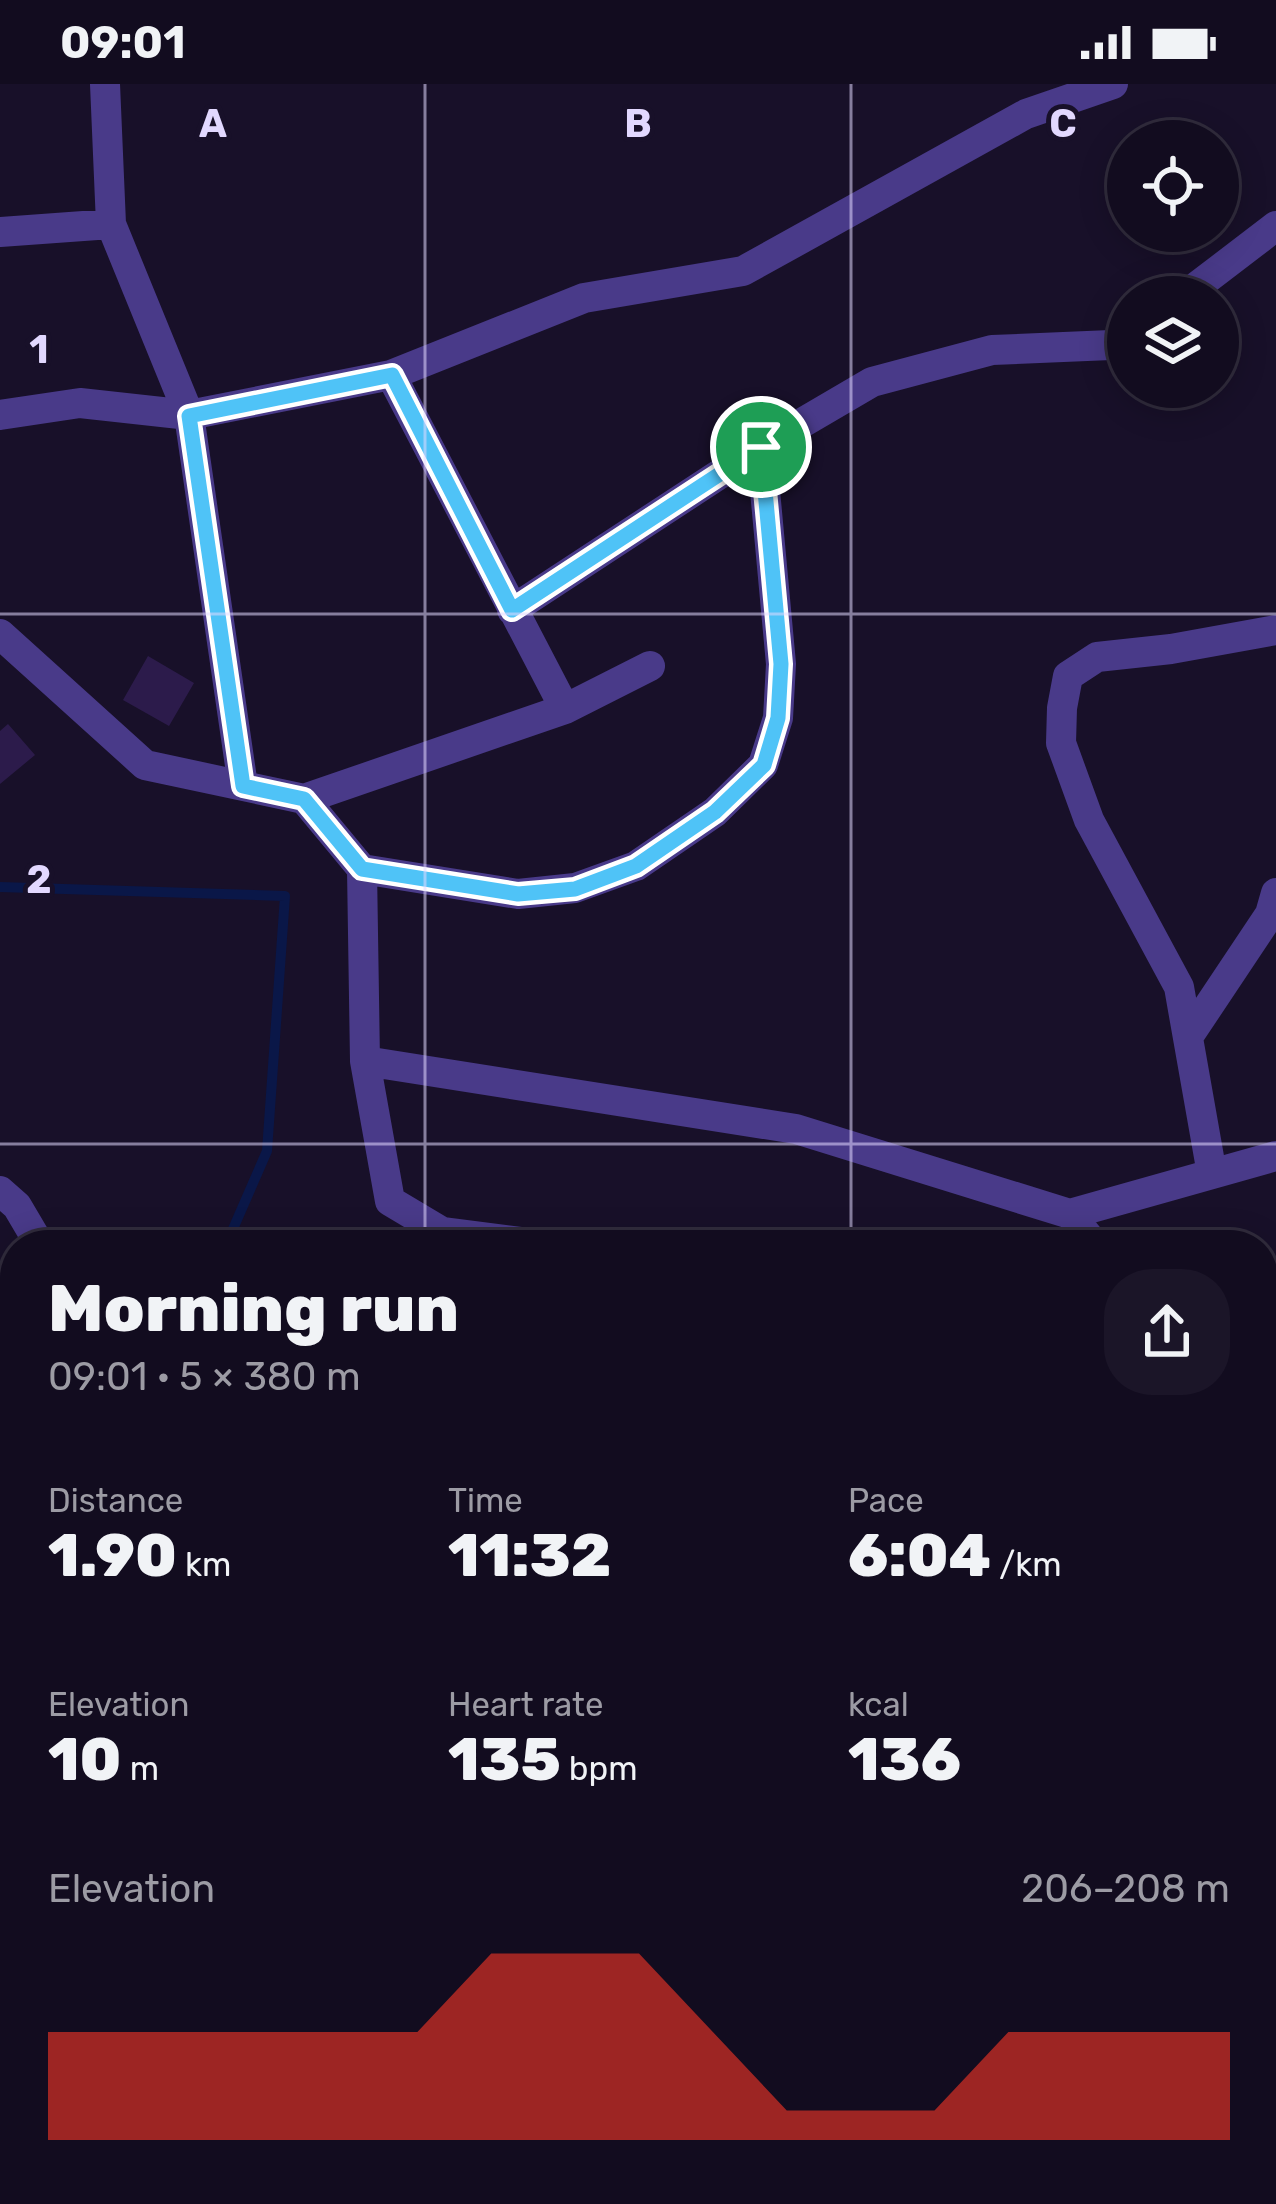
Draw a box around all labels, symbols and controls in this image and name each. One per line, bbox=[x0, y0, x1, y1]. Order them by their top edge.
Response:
text: 09:01 bbox=[60, 16, 186, 69]
text: A bbox=[199, 101, 227, 147]
text: B bbox=[624, 101, 652, 147]
text: C bbox=[1049, 101, 1077, 147]
map controls bbox=[1107, 120, 1239, 408]
button: locate bbox=[1107, 120, 1239, 252]
button: layers bbox=[1107, 276, 1239, 408]
text: 1 bbox=[29, 327, 49, 373]
pin bbox=[710, 396, 812, 498]
icon: arrive bbox=[728, 414, 794, 480]
text: 2 bbox=[26, 857, 52, 903]
text: Morning run bbox=[48, 1269, 459, 1348]
button: share bbox=[1104, 1269, 1230, 1395]
text: 09:01 · 5 × 380 m bbox=[48, 1354, 361, 1400]
text: Distance bbox=[48, 1481, 183, 1520]
text: Time bbox=[448, 1481, 523, 1520]
text: Pace bbox=[848, 1481, 924, 1520]
text: 1.90 bbox=[48, 1520, 177, 1591]
text: 11:32 bbox=[448, 1520, 611, 1591]
text: 6:04 bbox=[848, 1520, 991, 1591]
text: km bbox=[177, 1545, 231, 1584]
text: /km bbox=[991, 1545, 1062, 1584]
text: Elevation bbox=[48, 1685, 189, 1724]
text: Heart rate bbox=[448, 1685, 604, 1724]
text: kcal bbox=[848, 1685, 909, 1724]
text: 10 bbox=[48, 1724, 122, 1795]
text: 135 bbox=[448, 1724, 561, 1795]
text: 136 bbox=[848, 1724, 961, 1795]
text: m bbox=[122, 1749, 159, 1788]
text: bpm bbox=[561, 1749, 637, 1788]
text: Elevation bbox=[48, 1866, 215, 1912]
text: 206–208 m bbox=[1021, 1866, 1230, 1912]

